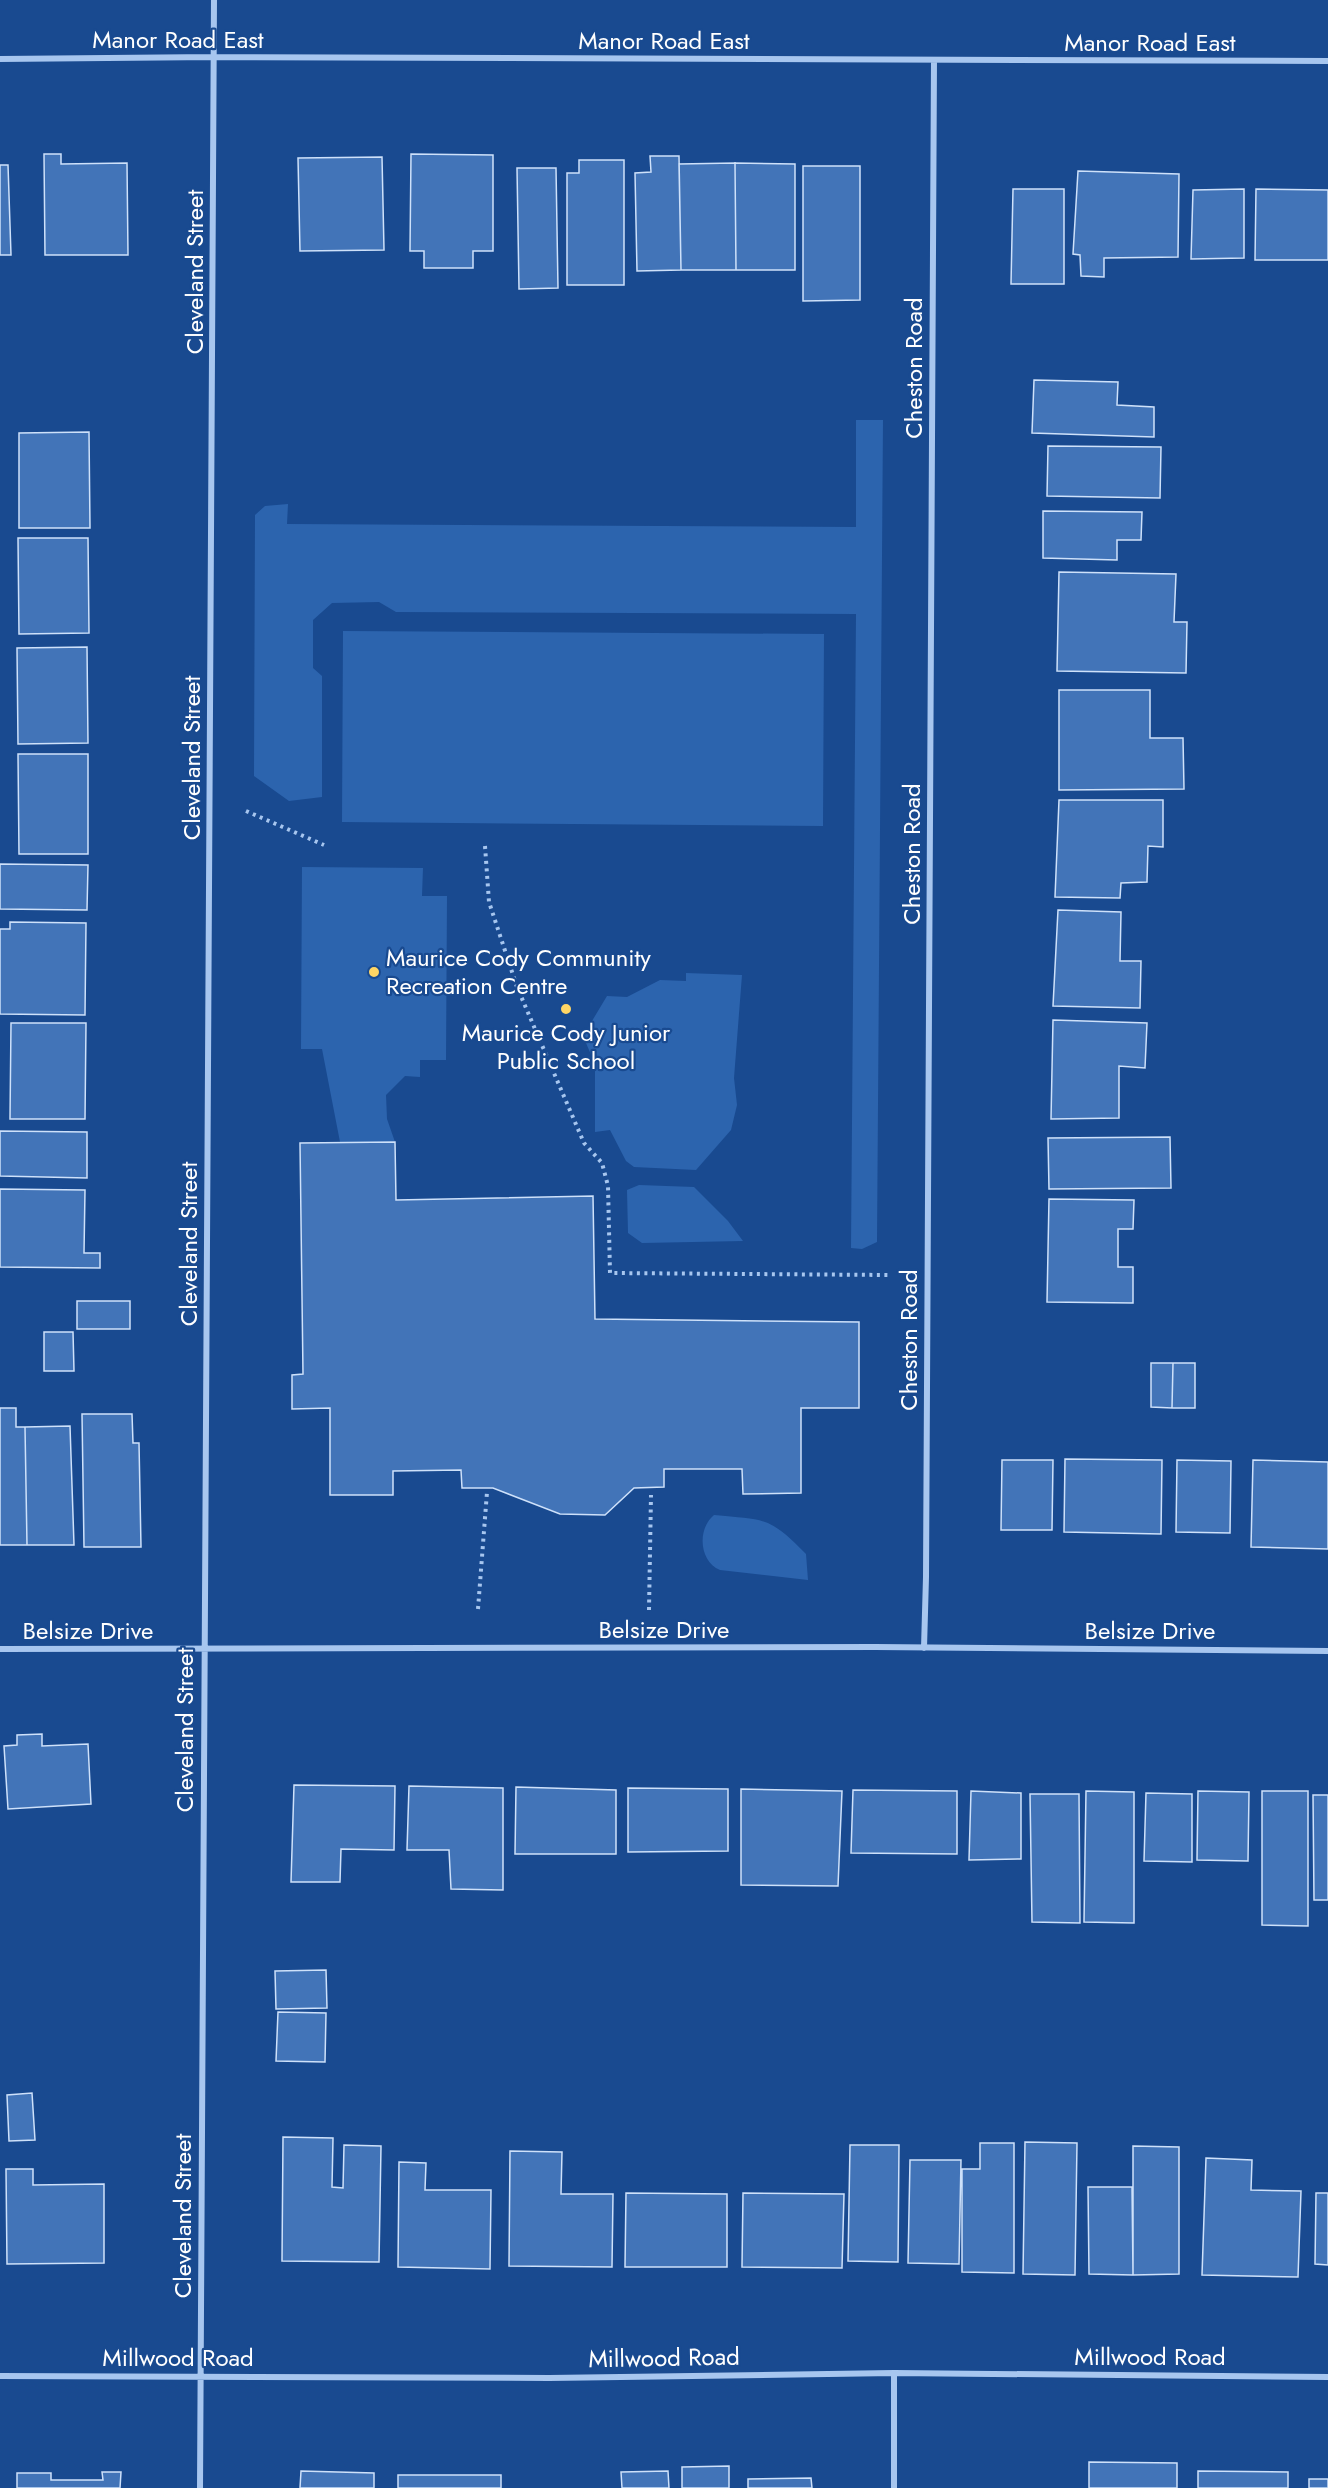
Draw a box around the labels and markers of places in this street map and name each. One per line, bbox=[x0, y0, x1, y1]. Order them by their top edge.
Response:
place label: Maurice Cody Community Recreation Centre bbox=[386, 940, 651, 1003]
marker: Maurice Cody Community Recreation Centre bbox=[367, 965, 381, 979]
marker: Maurice Cody Junior Public School bbox=[559, 1002, 573, 1016]
place label: Maurice Cody Junior Public School bbox=[462, 1015, 671, 1078]

